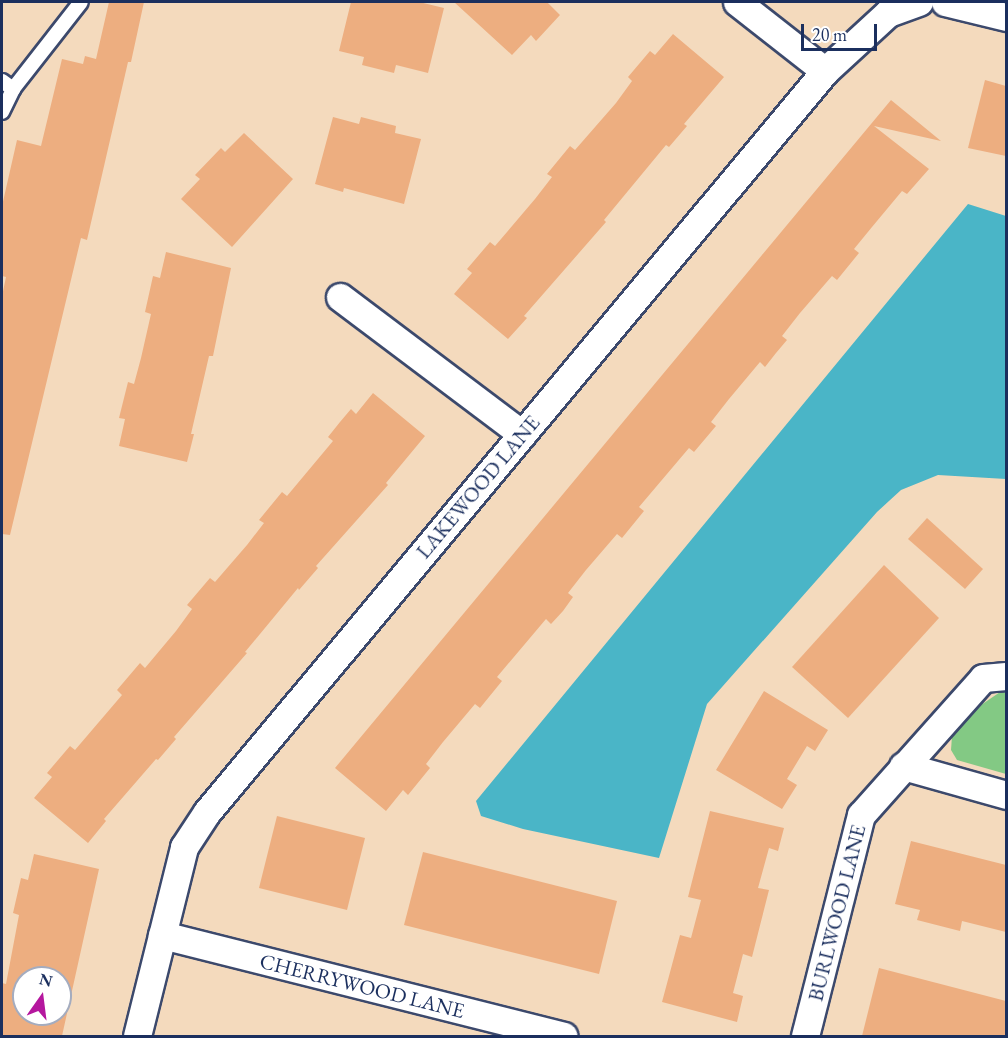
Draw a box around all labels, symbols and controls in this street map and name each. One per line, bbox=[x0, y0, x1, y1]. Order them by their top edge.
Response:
scale bar bbox=[804, 12, 880, 50]
text: 20 m bbox=[812, 23, 847, 46]
street label: LAKEWOOD LANE bbox=[411, 410, 545, 564]
street label: BURLWOOD LANE bbox=[803, 822, 871, 1004]
street label: CHERRYWOOD LANE bbox=[257, 948, 467, 1024]
north arrow bbox=[12, 966, 72, 1026]
text: N bbox=[37, 968, 55, 992]

